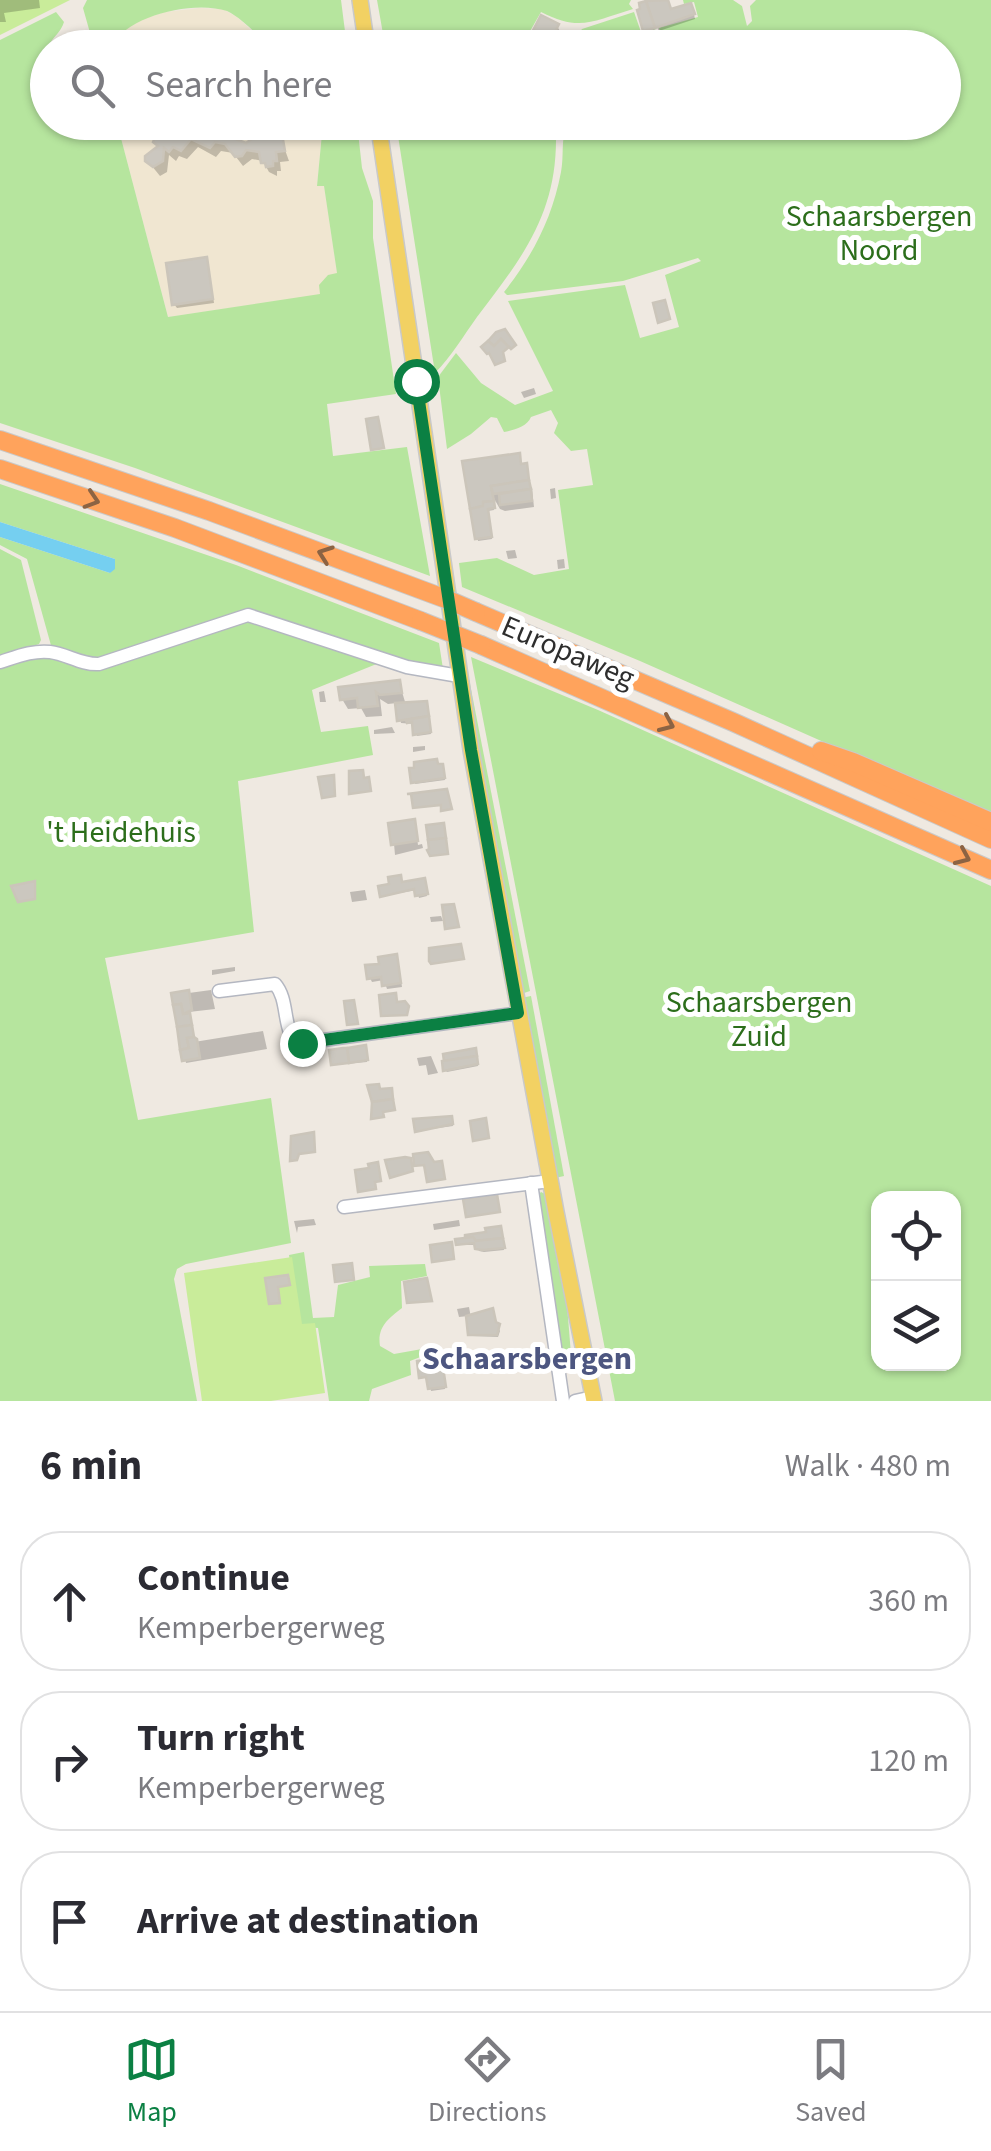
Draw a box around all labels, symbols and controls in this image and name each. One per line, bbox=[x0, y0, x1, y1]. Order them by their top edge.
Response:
search box bbox=[30, 30, 961, 140]
icon: search bbox=[65, 58, 120, 113]
text: Search here bbox=[145, 58, 332, 112]
park label: Schaarsbergen Noord bbox=[786, 195, 972, 272]
route start bbox=[394, 359, 440, 405]
one-way arrow bbox=[83, 489, 100, 509]
one-way arrow bbox=[318, 545, 335, 566]
street label: Europaweg bbox=[495, 605, 641, 699]
one-way arrow bbox=[657, 712, 675, 732]
park label: 't Heidehuis bbox=[46, 811, 196, 854]
one-way arrow bbox=[953, 845, 971, 865]
park label: Schaarsbergen Zuid bbox=[666, 981, 852, 1058]
route end bbox=[280, 1021, 326, 1067]
map controls bbox=[871, 1191, 961, 1371]
button: locate bbox=[871, 1191, 961, 1281]
button: layers bbox=[871, 1281, 961, 1371]
district label: Schaarsbergen bbox=[422, 1336, 632, 1382]
text: 6 min bbox=[40, 1436, 142, 1496]
text: Walk · 480 m bbox=[785, 1443, 951, 1489]
text: Continue bbox=[137, 1551, 290, 1605]
icon: ahead bbox=[42, 1574, 97, 1629]
text: 360 m bbox=[868, 1578, 949, 1624]
text: Kemperbergerweg bbox=[137, 1605, 385, 1651]
text: Turn right bbox=[137, 1711, 305, 1765]
icon: right bbox=[42, 1734, 97, 1789]
text: 120 m bbox=[868, 1738, 949, 1784]
text: Kemperbergerweg bbox=[137, 1765, 385, 1811]
icon: arrive bbox=[42, 1894, 97, 1949]
text: Arrive at destination bbox=[137, 1894, 479, 1948]
tab: Map bbox=[124, 2032, 179, 2132]
tab: Directions bbox=[428, 2032, 547, 2132]
tab: Saved bbox=[795, 2032, 867, 2132]

